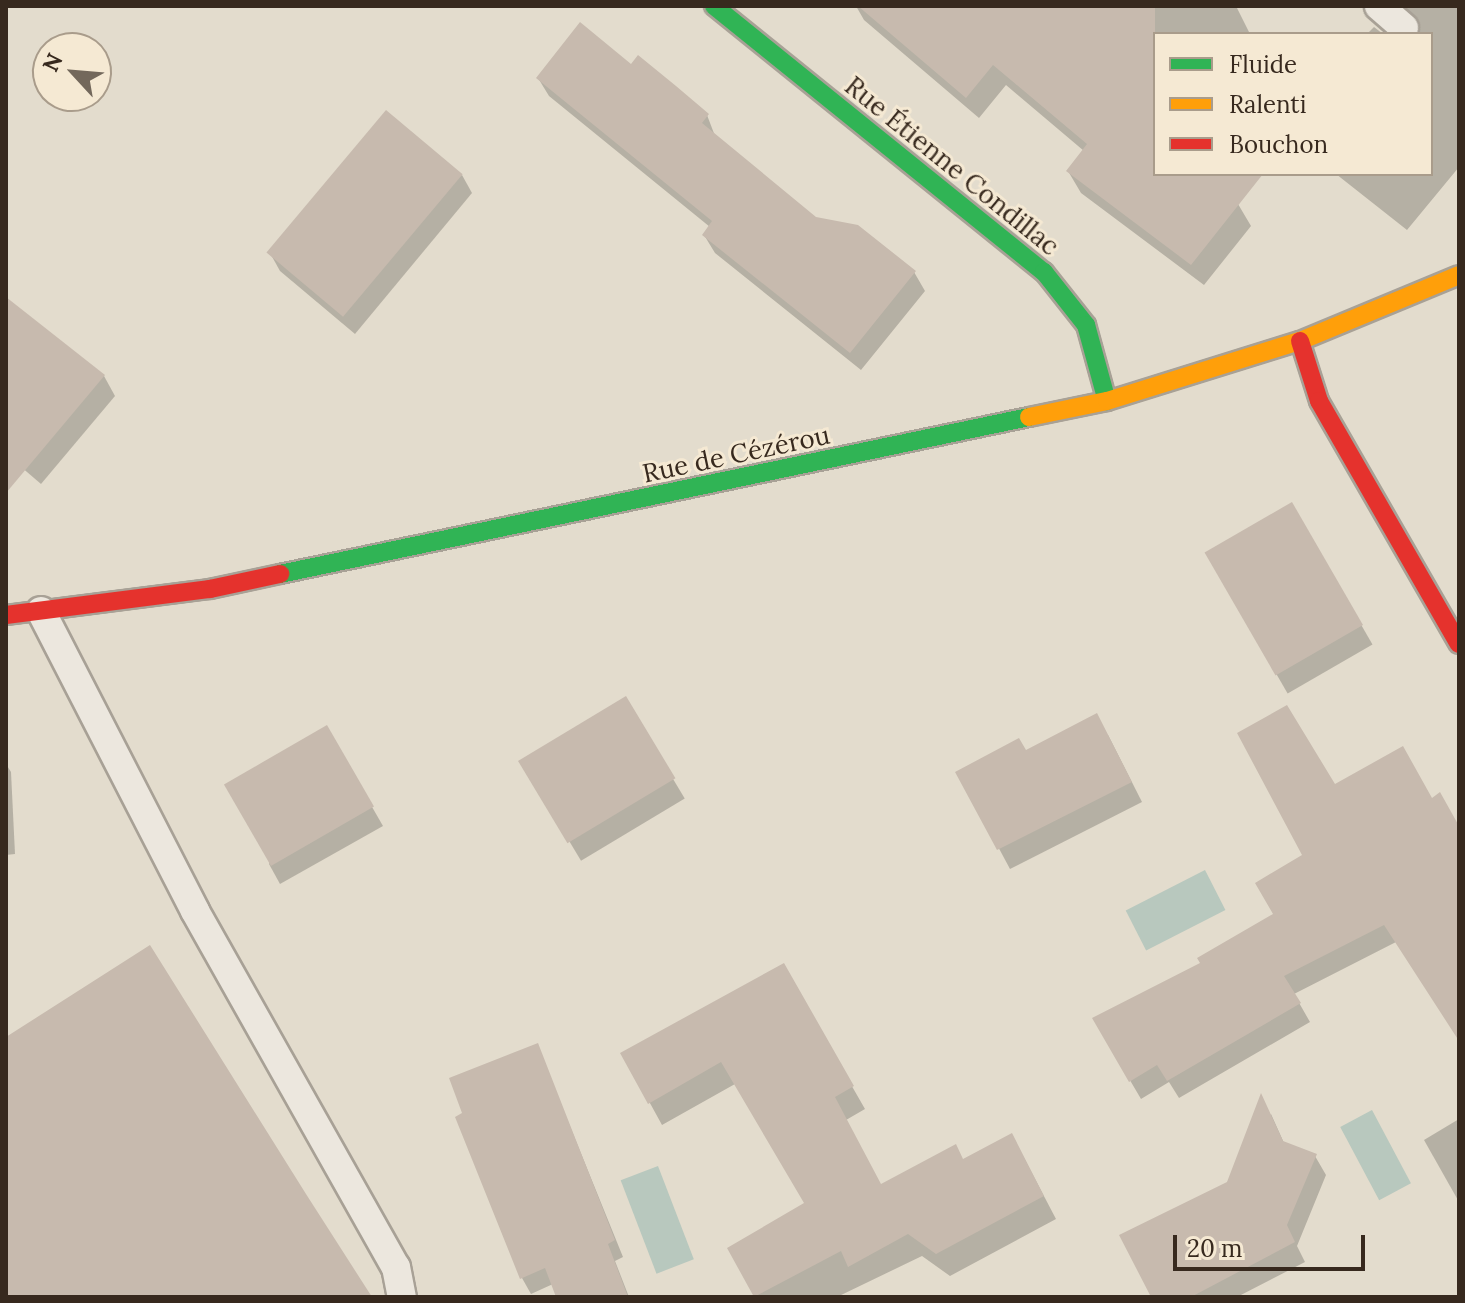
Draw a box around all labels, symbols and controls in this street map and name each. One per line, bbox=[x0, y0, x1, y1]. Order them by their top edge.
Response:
north arrow bbox=[32, 32, 112, 112]
legend bbox=[1153, 32, 1433, 176]
text: N bbox=[36, 49, 69, 76]
text: Fluide bbox=[1229, 49, 1297, 80]
street label: Rue Étienne Condillac bbox=[839, 70, 1065, 262]
text: Ralenti bbox=[1229, 89, 1306, 120]
text: Bouchon bbox=[1229, 129, 1328, 160]
street label: Rue de Cézérou bbox=[640, 419, 832, 489]
scale bar bbox=[1177, 1219, 1369, 1269]
text: 20 m bbox=[1187, 1233, 1243, 1264]

